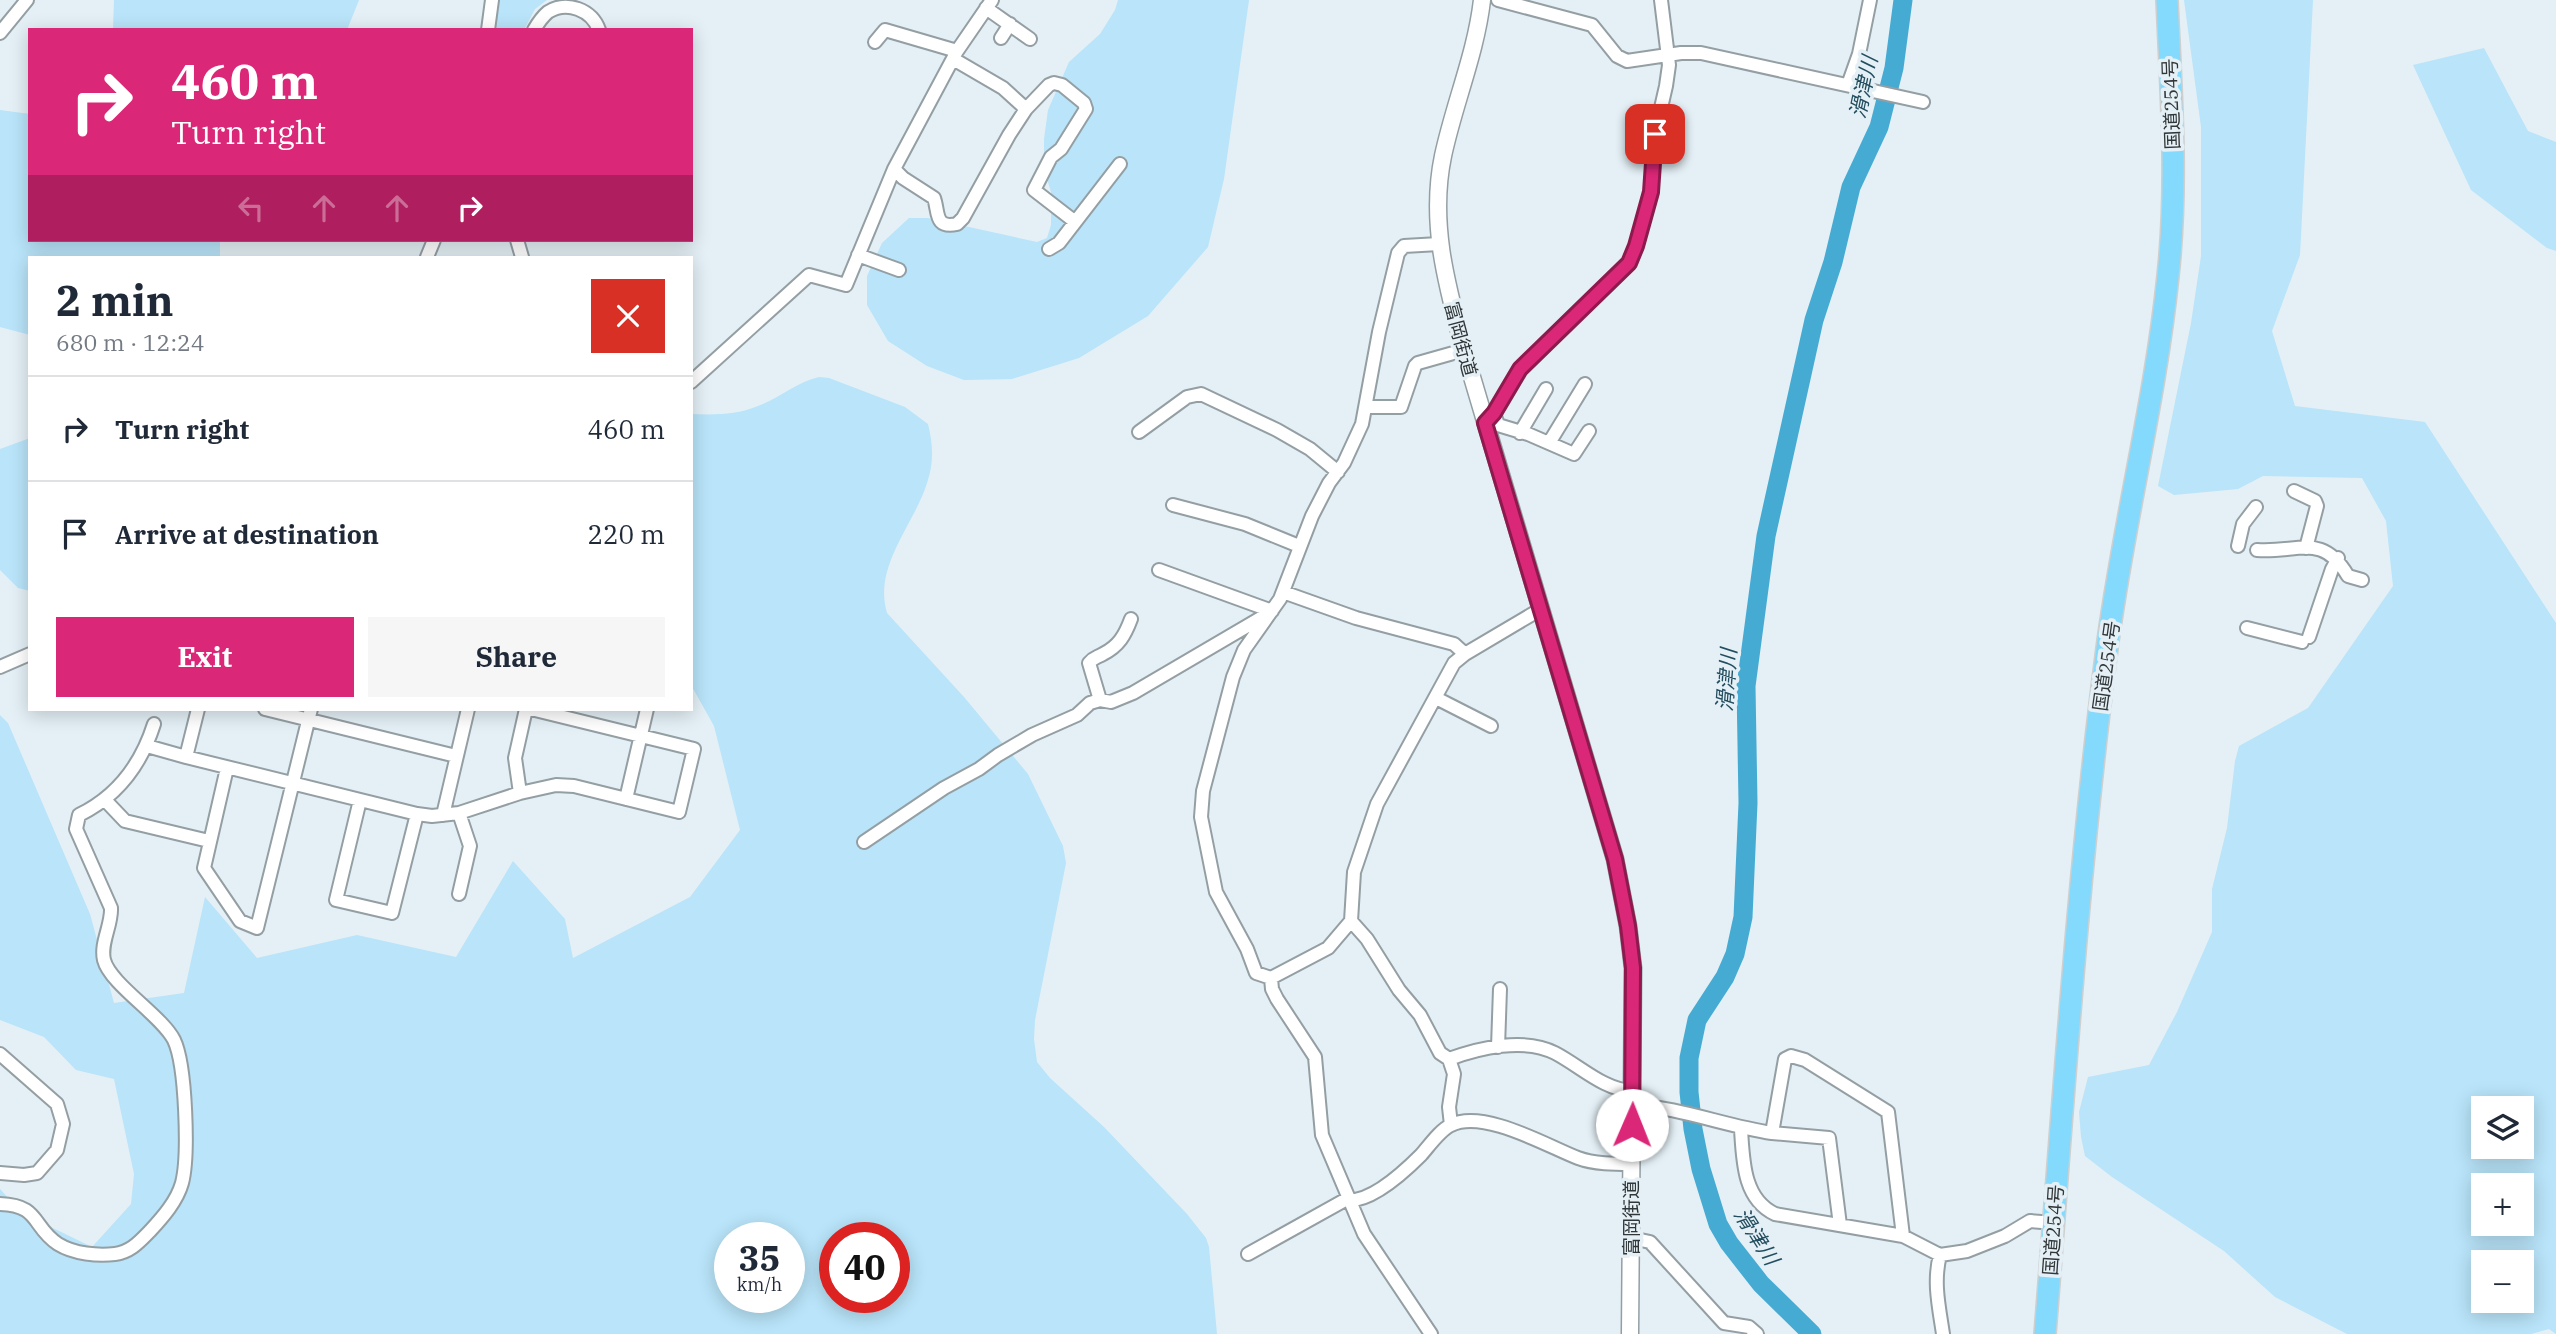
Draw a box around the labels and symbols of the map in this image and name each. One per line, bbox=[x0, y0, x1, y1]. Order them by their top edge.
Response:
water label: 滑津川 bbox=[1843, 51, 1884, 121]
street label: 国道254号 bbox=[2157, 58, 2185, 150]
pin bbox=[1625, 104, 1685, 164]
street label: 富岡街道 bbox=[1440, 299, 1482, 379]
street label: 国道254号 bbox=[2088, 619, 2124, 713]
water label: 滑津川 bbox=[1710, 646, 1742, 712]
position arrow bbox=[1595, 1088, 1669, 1162]
street label: 富岡街道 bbox=[1619, 1180, 1643, 1256]
street label: 国道254号 bbox=[2038, 1184, 2068, 1276]
water label: 滑津川 bbox=[1728, 1202, 1787, 1272]
speed limit sign: 40 bbox=[819, 1222, 910, 1313]

